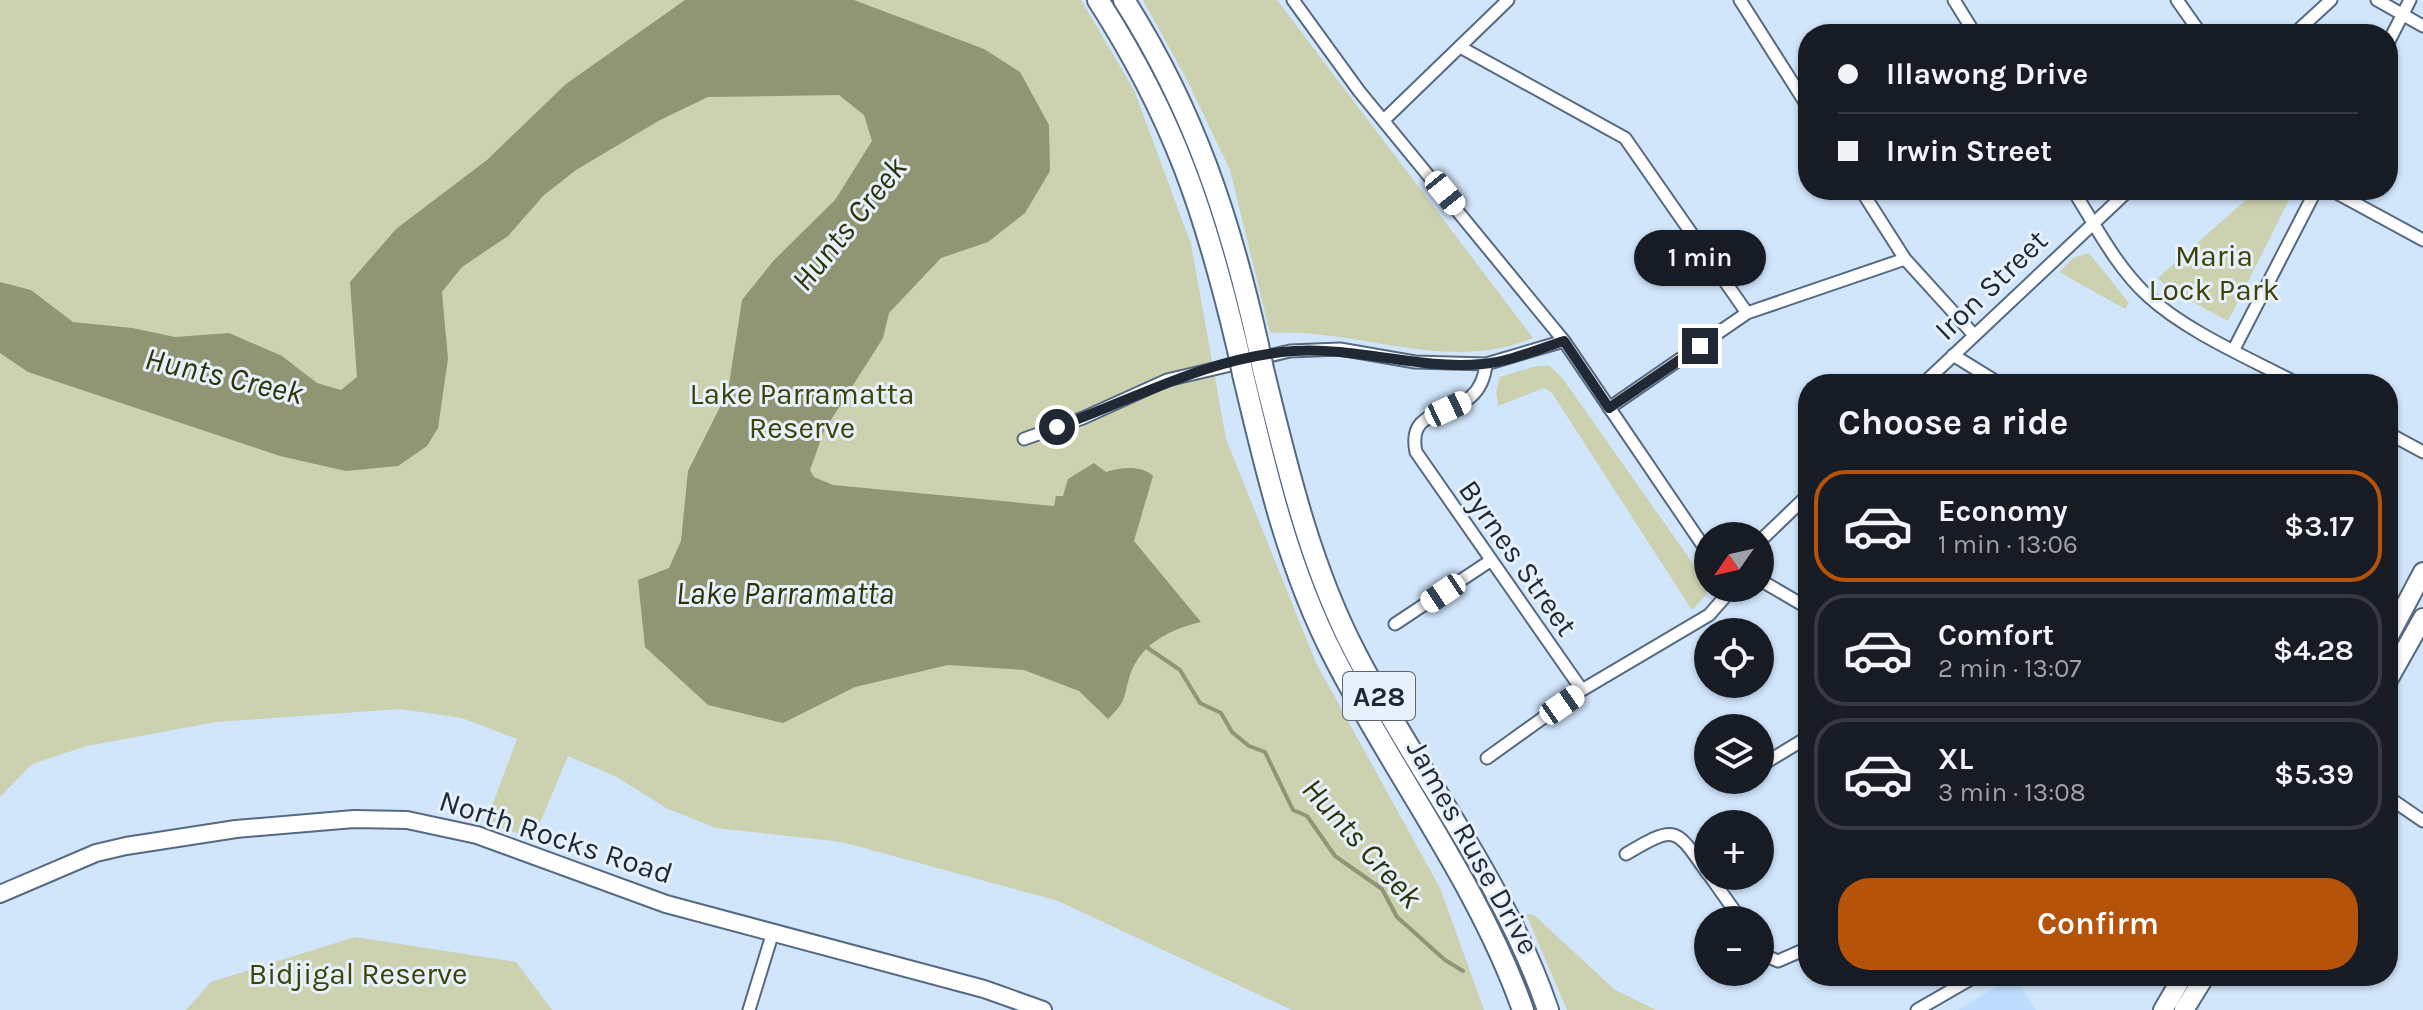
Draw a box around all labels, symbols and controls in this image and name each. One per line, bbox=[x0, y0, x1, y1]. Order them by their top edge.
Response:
text: Illawong Drive bbox=[1886, 56, 2088, 92]
text: Irwin Street bbox=[1886, 133, 2052, 169]
water label: Hunts Creek bbox=[784, 149, 915, 298]
car bbox=[1421, 167, 1469, 219]
street label: Iron Street bbox=[1927, 222, 2055, 348]
callout: 1 min bbox=[1634, 230, 1766, 286]
park label: Maria Lock Park bbox=[2149, 238, 2279, 308]
text: 1 min bbox=[1668, 242, 1732, 273]
route end bbox=[1682, 328, 1718, 364]
water label: Hunts Creek bbox=[141, 340, 308, 412]
park label: Lake Parramatta Reserve bbox=[690, 376, 914, 446]
car bbox=[1421, 388, 1475, 430]
text: Choose a ride bbox=[1838, 401, 2068, 443]
route start bbox=[1039, 409, 1075, 445]
street label: Byrnes Street bbox=[1451, 473, 1585, 643]
icon: car bbox=[1842, 490, 1914, 562]
text: Economy bbox=[1938, 493, 2068, 529]
text: $3.17 bbox=[2284, 508, 2354, 544]
north arrow bbox=[1694, 522, 1774, 602]
map controls bbox=[1694, 522, 1774, 986]
text: 1 min · 13:06 bbox=[1938, 529, 2078, 560]
car bbox=[1416, 570, 1470, 616]
water label: Lake Parramatta bbox=[676, 575, 894, 612]
icon: car bbox=[1842, 614, 1914, 686]
text: Comfort bbox=[1938, 617, 2054, 653]
button: locate bbox=[1694, 618, 1774, 698]
text: $4.28 bbox=[2273, 632, 2354, 668]
text: 2 min · 13:07 bbox=[1938, 653, 2082, 684]
road number: A28 bbox=[1343, 672, 1415, 720]
car bbox=[1535, 681, 1589, 729]
button: layers bbox=[1694, 714, 1774, 794]
street label: James Ruse Drive bbox=[1399, 733, 1547, 961]
icon: car bbox=[1842, 738, 1914, 810]
text: XL bbox=[1938, 741, 1973, 777]
text: $5.39 bbox=[2274, 756, 2354, 792]
water label: Hunts Creek bbox=[1294, 771, 1430, 916]
text: 3 min · 13:08 bbox=[1938, 777, 2086, 808]
street label: North Rocks Road bbox=[435, 782, 677, 892]
button: + bbox=[1694, 810, 1774, 890]
button: Confirm bbox=[1838, 878, 2358, 970]
button: − bbox=[1694, 906, 1774, 986]
park label: Bidjigal Reserve bbox=[249, 956, 467, 992]

